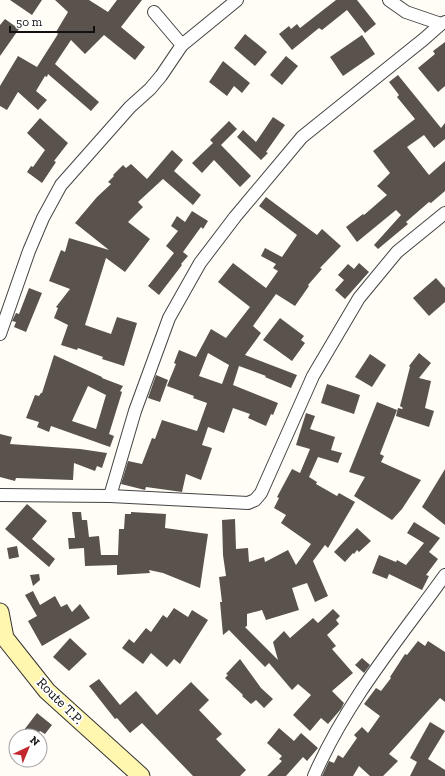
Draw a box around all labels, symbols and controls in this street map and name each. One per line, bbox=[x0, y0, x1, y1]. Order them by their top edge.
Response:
scale bar bbox=[10, 8, 94, 34]
text: 50 m bbox=[16, 15, 43, 29]
street label: Route T.P. bbox=[33, 674, 87, 728]
north arrow bbox=[8, 728, 48, 768]
text: N bbox=[27, 734, 43, 749]

